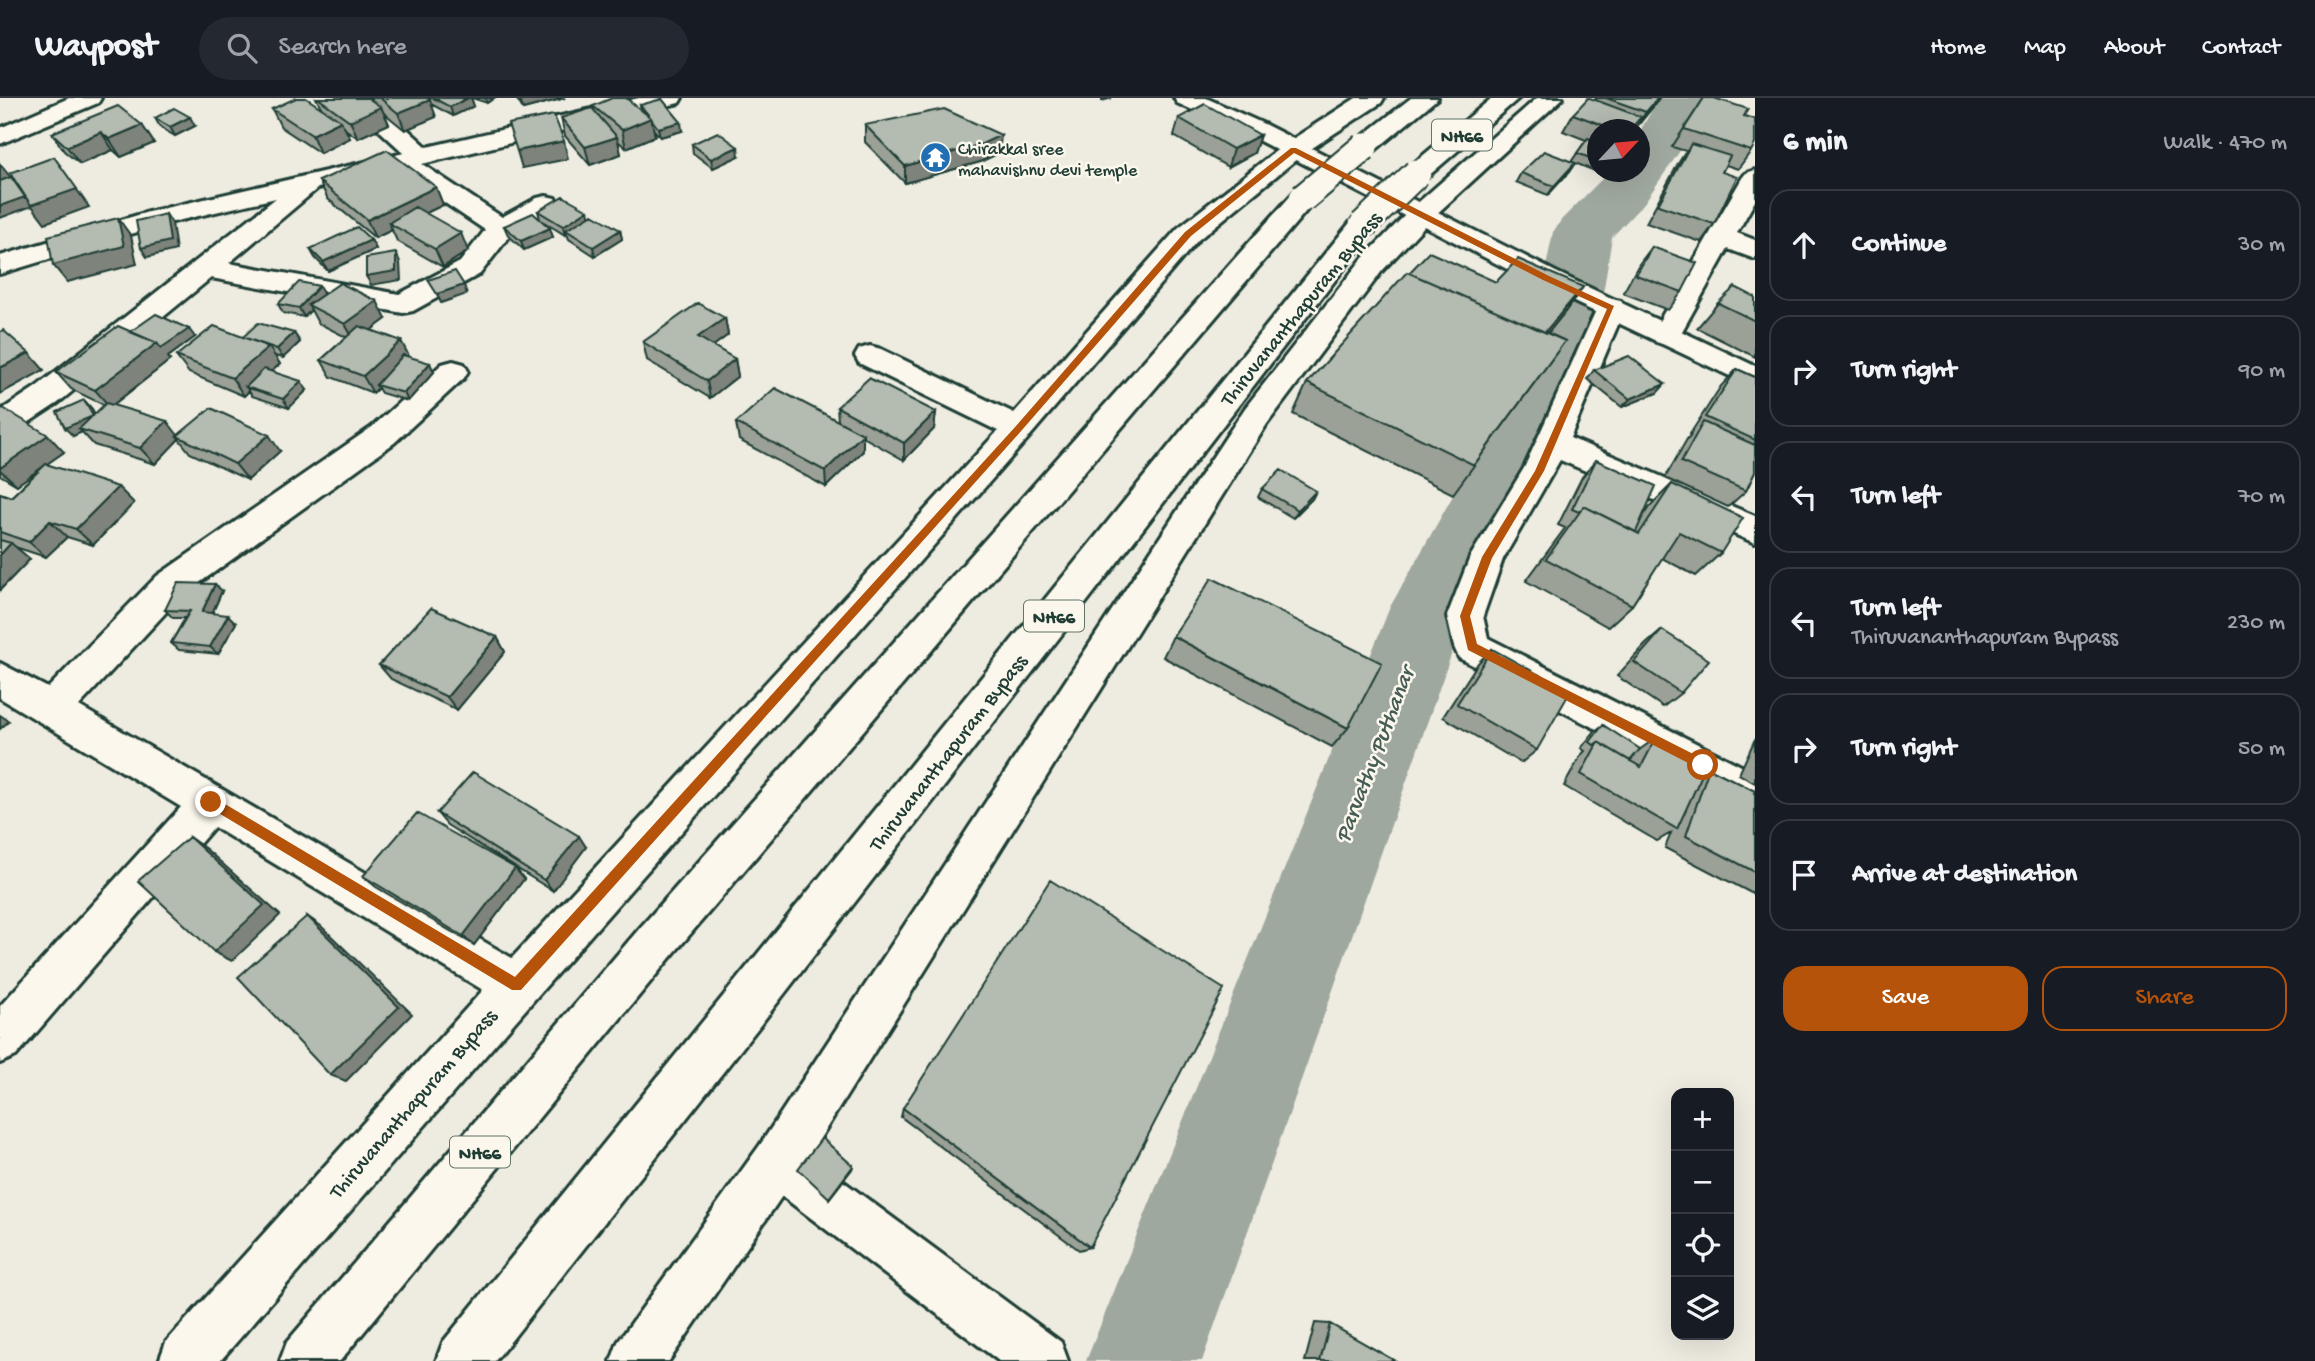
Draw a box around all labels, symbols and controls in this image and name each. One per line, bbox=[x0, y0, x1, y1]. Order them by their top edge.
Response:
search box bbox=[199, 17, 689, 80]
text: Waypost bbox=[35, 29, 157, 67]
icon: search bbox=[223, 29, 261, 67]
text: Search here bbox=[279, 33, 407, 64]
text: Home bbox=[1930, 34, 1986, 63]
text: Map bbox=[2024, 34, 2066, 63]
text: About bbox=[2104, 34, 2164, 63]
text: Contact bbox=[2202, 34, 2280, 63]
north arrow bbox=[1587, 119, 1650, 182]
road number: NH66 bbox=[1432, 120, 1492, 150]
text: 6 min bbox=[1783, 126, 1847, 161]
text: Walk · 470 m bbox=[2164, 130, 2287, 157]
place label: Chirakkal sree mahavishnu devi temple bbox=[958, 140, 1138, 182]
temple icon: Chirakkal sree mahavishnu devi temple bbox=[918, 141, 952, 175]
street label: Thiruvananthapuram Bypass bbox=[1216, 207, 1390, 413]
icon: ahead bbox=[1785, 226, 1823, 264]
text: Continue bbox=[1852, 230, 1946, 261]
text: 30 m bbox=[2238, 232, 2285, 259]
icon: right bbox=[1785, 352, 1823, 390]
text: Turn right bbox=[1852, 356, 1956, 387]
text: 90 m bbox=[2239, 358, 2285, 385]
icon: left bbox=[1785, 478, 1823, 516]
text: Turn left bbox=[1852, 482, 1940, 513]
text: 70 m bbox=[2238, 484, 2285, 511]
text: Turn left bbox=[1852, 594, 1940, 625]
road number: NH66 bbox=[1024, 601, 1084, 632]
icon: left bbox=[1785, 604, 1823, 642]
text: 230 m bbox=[2227, 610, 2285, 637]
text: Thiruvananthapuram Bypass bbox=[1852, 625, 2118, 652]
street label: Thiruvananthapuram Bypass bbox=[865, 650, 1035, 858]
water label: Parvathy Puthanar bbox=[1331, 660, 1424, 846]
icon: right bbox=[1785, 730, 1823, 768]
text: Turn right bbox=[1852, 734, 1956, 765]
text: 50 m bbox=[2238, 736, 2285, 763]
route start bbox=[1687, 749, 1718, 780]
route end bbox=[195, 786, 226, 817]
icon: arrive bbox=[1785, 856, 1823, 894]
text: Arrive at destination bbox=[1852, 860, 2077, 891]
button: Save bbox=[1783, 966, 2028, 1031]
button: Share bbox=[2042, 966, 2287, 1031]
street label: Thiruvananthapuram Bypass bbox=[325, 1004, 505, 1206]
map controls bbox=[1671, 1088, 1734, 1340]
button: + bbox=[1671, 1088, 1734, 1151]
road number: NH66 bbox=[450, 1136, 510, 1168]
button: − bbox=[1671, 1151, 1734, 1214]
button: locate bbox=[1671, 1214, 1734, 1277]
button: layers bbox=[1671, 1277, 1734, 1340]

